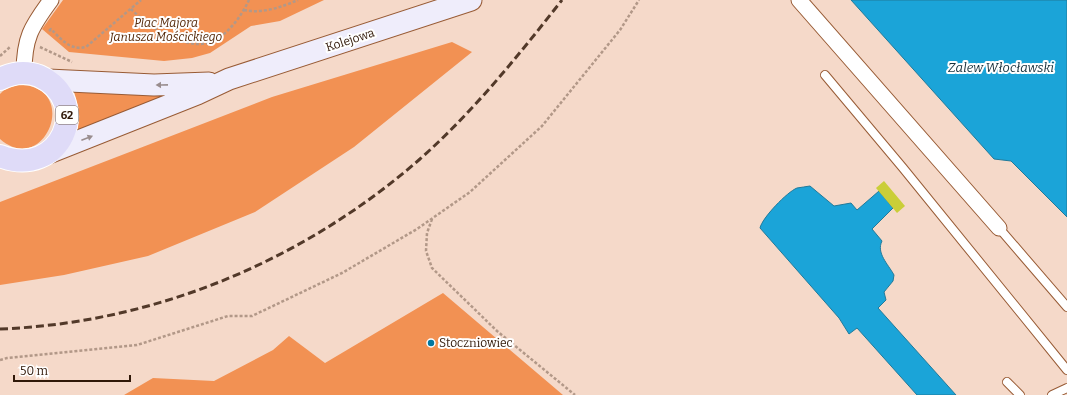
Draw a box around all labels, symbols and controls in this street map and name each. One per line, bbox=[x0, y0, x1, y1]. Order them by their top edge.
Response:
park label: Plac Majora Janusza Mościckiego bbox=[109, 16, 223, 44]
street label: Kolejowa bbox=[324, 25, 377, 54]
water label: Zalew Włocławski bbox=[948, 60, 1054, 75]
one-way arrow bbox=[155, 82, 168, 88]
road number: 62 bbox=[56, 106, 78, 124]
one-way arrow bbox=[82, 135, 94, 141]
place label: Stoczniowiec bbox=[439, 336, 513, 350]
marker: Stoczniowiec bbox=[426, 338, 436, 348]
scale bar bbox=[14, 357, 130, 383]
text: 50 m bbox=[20, 364, 49, 378]

